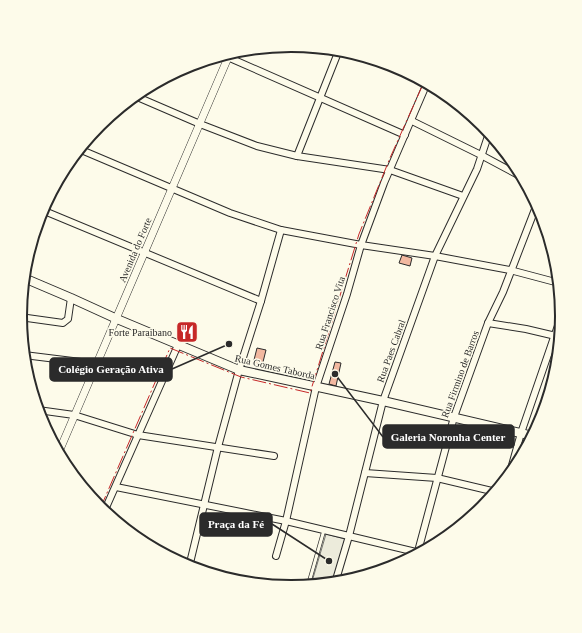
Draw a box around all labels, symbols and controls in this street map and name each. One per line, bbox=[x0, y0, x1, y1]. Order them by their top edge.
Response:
street label: Avenida do Forte bbox=[116, 215, 154, 284]
street label: Rua Francisco Vita bbox=[313, 274, 347, 351]
street label: Rua Paes Cabral bbox=[375, 318, 408, 384]
restaurant icon: Forte Paraibano bbox=[174, 319, 200, 345]
place label: Forte Paraibano bbox=[108, 327, 172, 338]
street label: Rua Firmino de Barros bbox=[439, 329, 481, 419]
street label: Rua Gomes Taborda bbox=[234, 352, 317, 382]
callout: Colégio Geração Ativa bbox=[50, 358, 172, 381]
text: Colégio Geração Ativa bbox=[58, 363, 164, 375]
callout: Galeria Noronha Center bbox=[383, 425, 514, 448]
text: Galeria Noronha Center bbox=[391, 431, 505, 443]
callout: Praça da Fé bbox=[200, 513, 272, 536]
text: Praça da Fé bbox=[208, 518, 264, 530]

